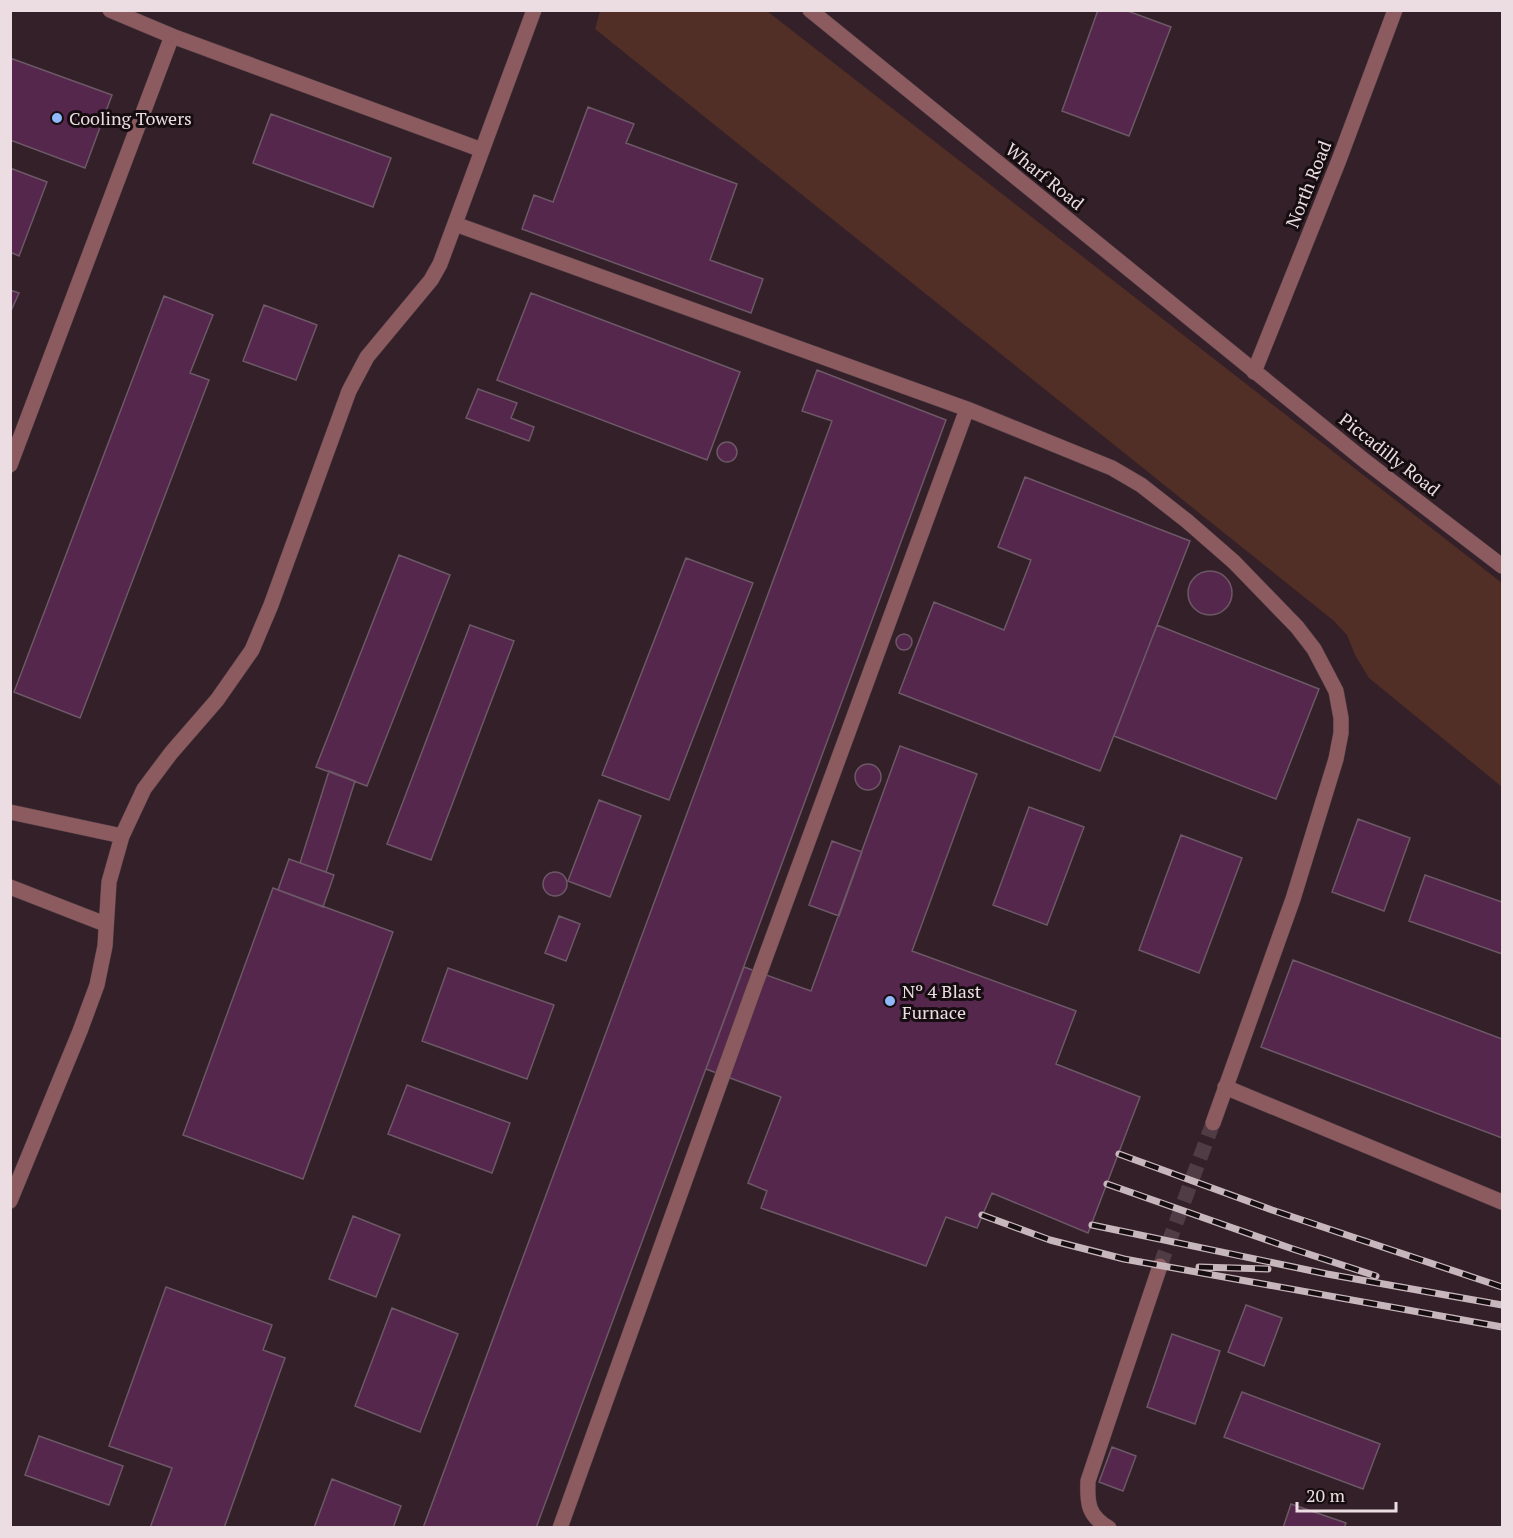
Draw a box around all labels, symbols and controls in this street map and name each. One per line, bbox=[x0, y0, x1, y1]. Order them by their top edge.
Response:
place label: Cooling Towers bbox=[69, 106, 192, 130]
marker: Cooling Towers bbox=[50, 111, 64, 125]
street label: Wharf Road bbox=[1001, 137, 1089, 215]
street label: North Road bbox=[1280, 137, 1336, 231]
street label: Piccadilly Road bbox=[1335, 407, 1445, 501]
place label: Nº 4 Blast Furnace bbox=[902, 979, 982, 1024]
marker: Nº 4 Blast Furnace bbox=[883, 994, 897, 1008]
scale bar bbox=[1297, 1475, 1396, 1513]
text: 20 m bbox=[1306, 1483, 1346, 1507]

